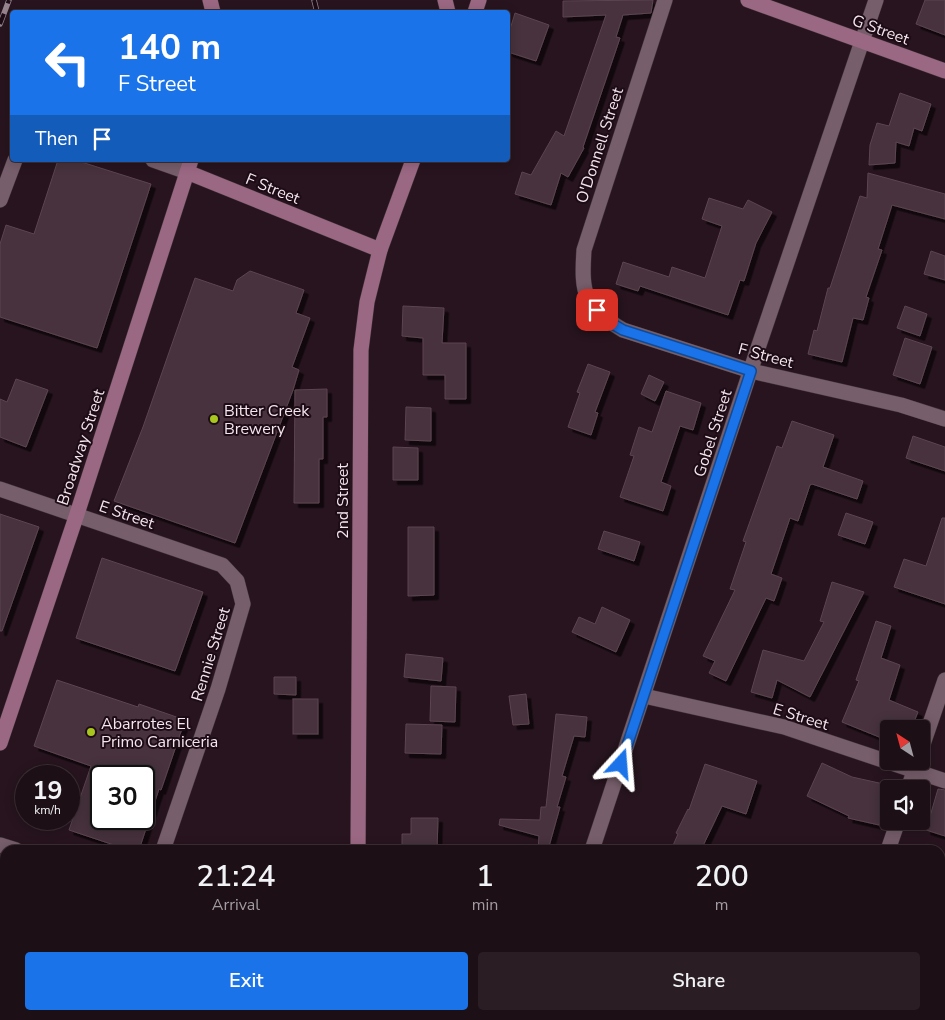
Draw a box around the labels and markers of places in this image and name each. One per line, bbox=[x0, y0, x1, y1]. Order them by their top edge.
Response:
pin bbox=[576, 289, 618, 331]
place label: Bitter Creek Brewery bbox=[224, 400, 310, 440]
marker: Bitter Creek Brewery bbox=[208, 413, 220, 425]
place label: Abarrotes El Primo Carniceria bbox=[101, 713, 218, 753]
marker: Abarrotes El Primo Carniceria bbox=[85, 726, 97, 738]

